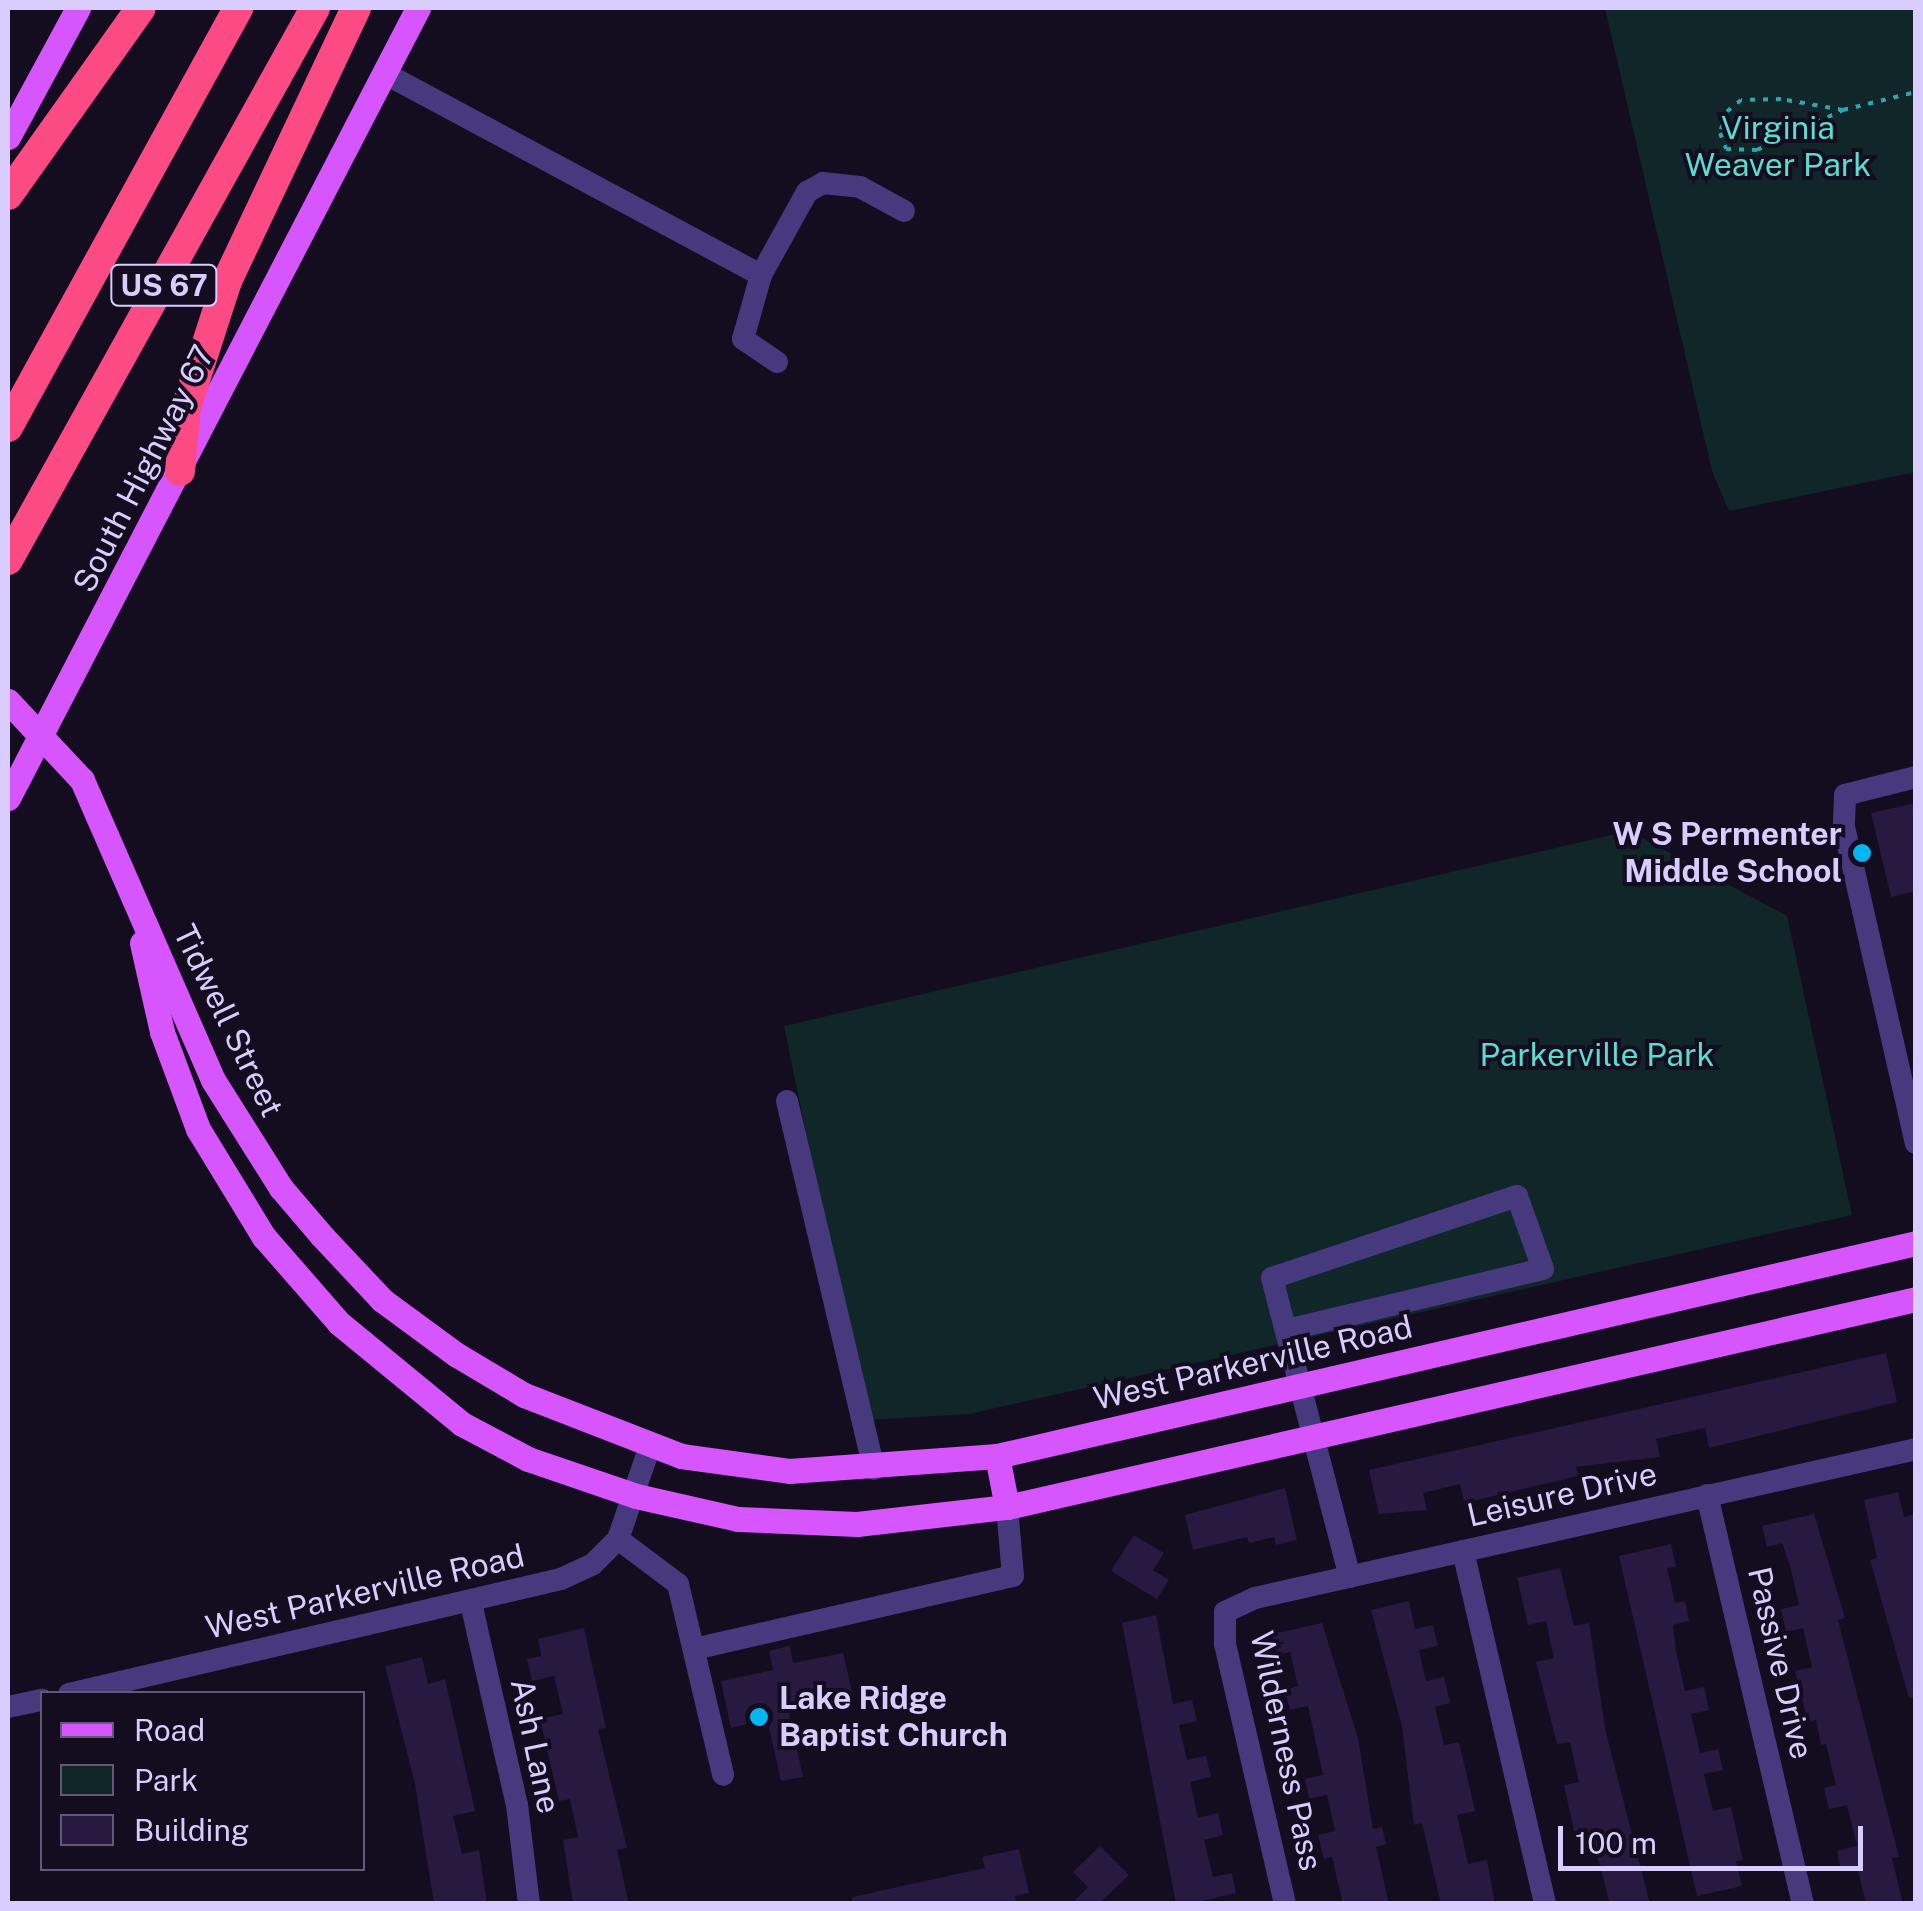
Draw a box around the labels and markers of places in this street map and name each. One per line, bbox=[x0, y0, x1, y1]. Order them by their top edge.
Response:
place label: W S Permenter Middle School bbox=[1613, 816, 1842, 891]
marker: W S Permenter Middle School bbox=[1851, 842, 1873, 864]
place label: Lake Ridge Baptist Church bbox=[779, 1680, 1008, 1755]
marker: Lake Ridge Baptist Church bbox=[748, 1706, 770, 1728]

